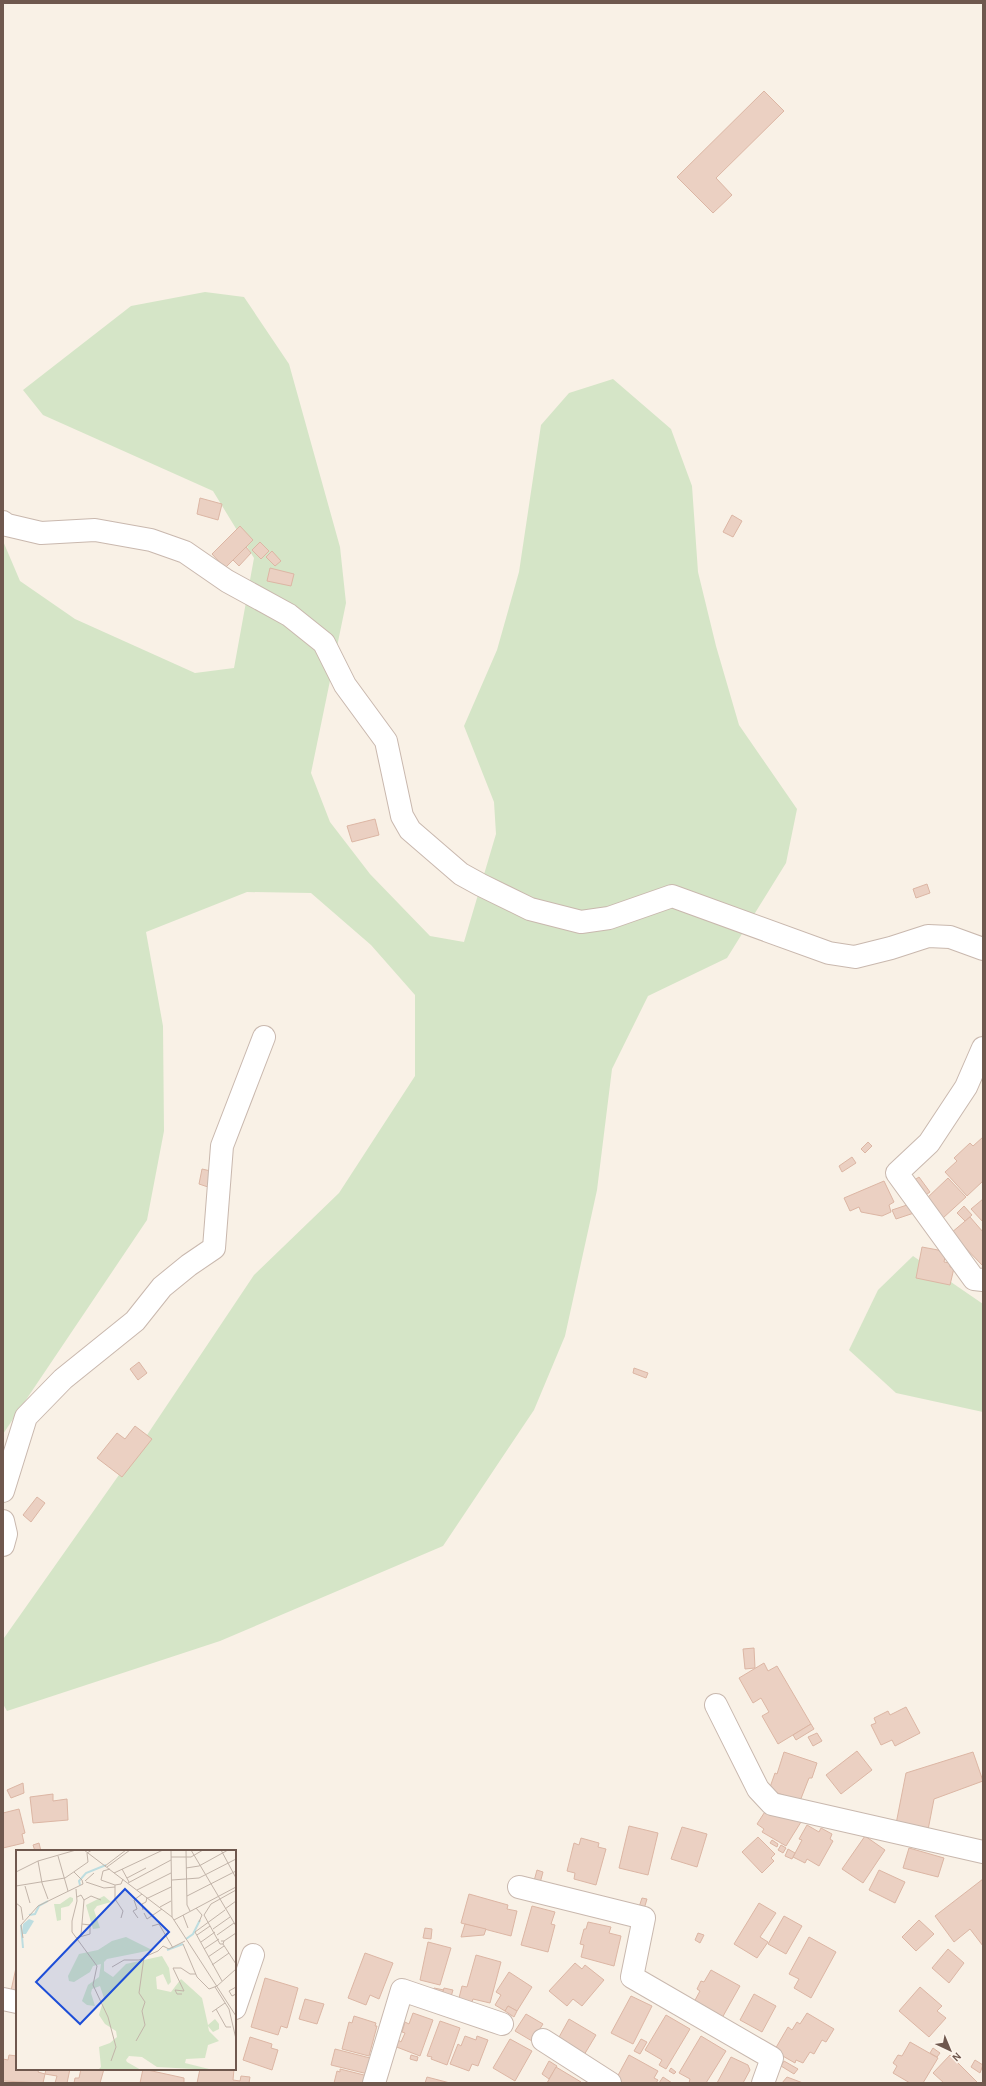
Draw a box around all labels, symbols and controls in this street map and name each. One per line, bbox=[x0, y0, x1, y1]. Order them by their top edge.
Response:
inset map bbox=[16, 1850, 236, 2070]
north arrow bbox=[930, 2030, 970, 2070]
text: N bbox=[950, 2050, 963, 2063]

